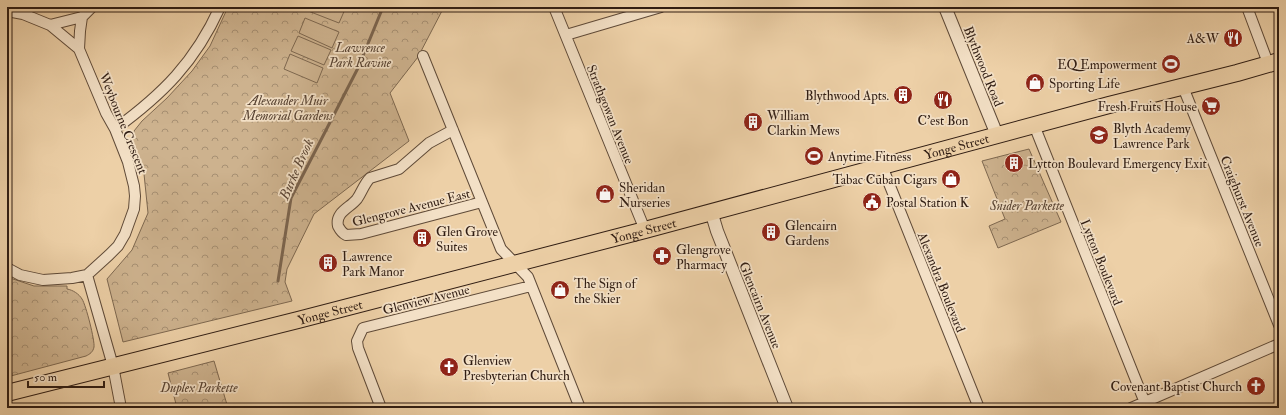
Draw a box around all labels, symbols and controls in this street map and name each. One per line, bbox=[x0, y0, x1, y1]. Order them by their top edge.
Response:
street label: Blythwood Road bbox=[959, 24, 1007, 110]
restaurant icon: A&W bbox=[1222, 27, 1244, 49]
place label: A&W bbox=[1186, 31, 1220, 47]
park label: Lawrence Park Ravine bbox=[328, 40, 392, 71]
sports icon: EQ Empowerment bbox=[1160, 53, 1182, 75]
place label: EQ Empowerment bbox=[1057, 57, 1157, 74]
street label: Strathgowan Avenue bbox=[583, 62, 637, 167]
street label: Weybourne Crescent bbox=[94, 69, 151, 177]
shop icon: Sporting Life bbox=[1024, 72, 1046, 94]
place label: Sporting Life bbox=[1049, 76, 1120, 93]
building icon: Blythwood Apts. bbox=[892, 84, 914, 106]
place label: Blythwood Apts. bbox=[805, 88, 889, 105]
restaurant icon: C'est Bon bbox=[932, 89, 954, 111]
park label: Alexander Muir Memorial Gardens bbox=[242, 93, 333, 124]
supermarket icon: Fresh Fruits House bbox=[1200, 95, 1222, 117]
place label: Fresh Fruits House bbox=[1097, 99, 1198, 115]
place label: William Clarkin Mews bbox=[766, 108, 840, 139]
building icon: William Clarkin Mews bbox=[742, 111, 764, 133]
place label: C'est Bon bbox=[918, 113, 969, 129]
place label: Blyth Academy Lawrence Park bbox=[1113, 121, 1191, 152]
school or university icon: Blyth Academy Lawrence Park bbox=[1088, 124, 1110, 146]
street label: Yonge Street bbox=[922, 131, 991, 163]
water label: Burke Brook bbox=[275, 136, 317, 203]
sports icon: Anytime Fitness bbox=[803, 145, 825, 167]
place label: Anytime Fitness bbox=[827, 149, 912, 166]
building icon: Lytton Boulevard Emergency Exit bbox=[1003, 152, 1025, 174]
street label: Craighurst Avenue bbox=[1217, 154, 1268, 250]
place label: Lytton Boulevard Emergency Exit bbox=[1028, 156, 1207, 173]
shop icon: Tabac Cuban Cigars bbox=[940, 168, 962, 190]
place label: Tabac Cuban Cigars bbox=[833, 172, 938, 188]
place label: Sheridan Nurseries bbox=[619, 180, 670, 211]
shop icon: Sheridan Nurseries bbox=[594, 183, 616, 205]
street label: Glengrove Avenue East bbox=[351, 186, 472, 230]
public building icon: Postal Station K bbox=[861, 191, 883, 213]
place label: Postal Station K bbox=[886, 195, 970, 211]
park label: Snider Parkette bbox=[989, 198, 1065, 214]
street label: Yonge Street bbox=[610, 215, 678, 247]
street label: Lytton Boulevard bbox=[1076, 217, 1126, 309]
place label: Glencairn Gardens bbox=[785, 218, 837, 249]
building icon: Glencairn Gardens bbox=[760, 221, 782, 243]
place label: Glen Grove Suites bbox=[436, 224, 498, 255]
building icon: Glen Grove Suites bbox=[411, 227, 433, 249]
street label: Alexandra Boulevard bbox=[913, 229, 969, 335]
place label: Glengrove Pharmacy bbox=[676, 242, 731, 274]
pharmacy icon: Glengrove Pharmacy bbox=[651, 245, 673, 267]
place label: Lawrence Park Manor bbox=[342, 249, 404, 280]
building icon: Lawrence Park Manor bbox=[317, 252, 339, 274]
street label: Glencairn Avenue bbox=[735, 260, 785, 352]
place label: The Sign of the Skier bbox=[574, 276, 637, 307]
shop icon: The Sign of the Skier bbox=[549, 279, 571, 301]
street label: Glenview Avenue bbox=[381, 281, 472, 319]
street label: Yonge Street bbox=[296, 297, 364, 329]
place label: Glenview Presbyterian Church bbox=[463, 353, 570, 385]
church icon: Glenview Presbyterian Church bbox=[438, 356, 460, 378]
scale bar bbox=[28, 363, 104, 389]
text: 50 m bbox=[34, 370, 58, 385]
church icon: Covenant Baptist Church bbox=[1245, 375, 1267, 397]
place label: Covenant Baptist Church bbox=[1110, 379, 1242, 396]
park label: Duplex Parkette bbox=[159, 380, 238, 396]

